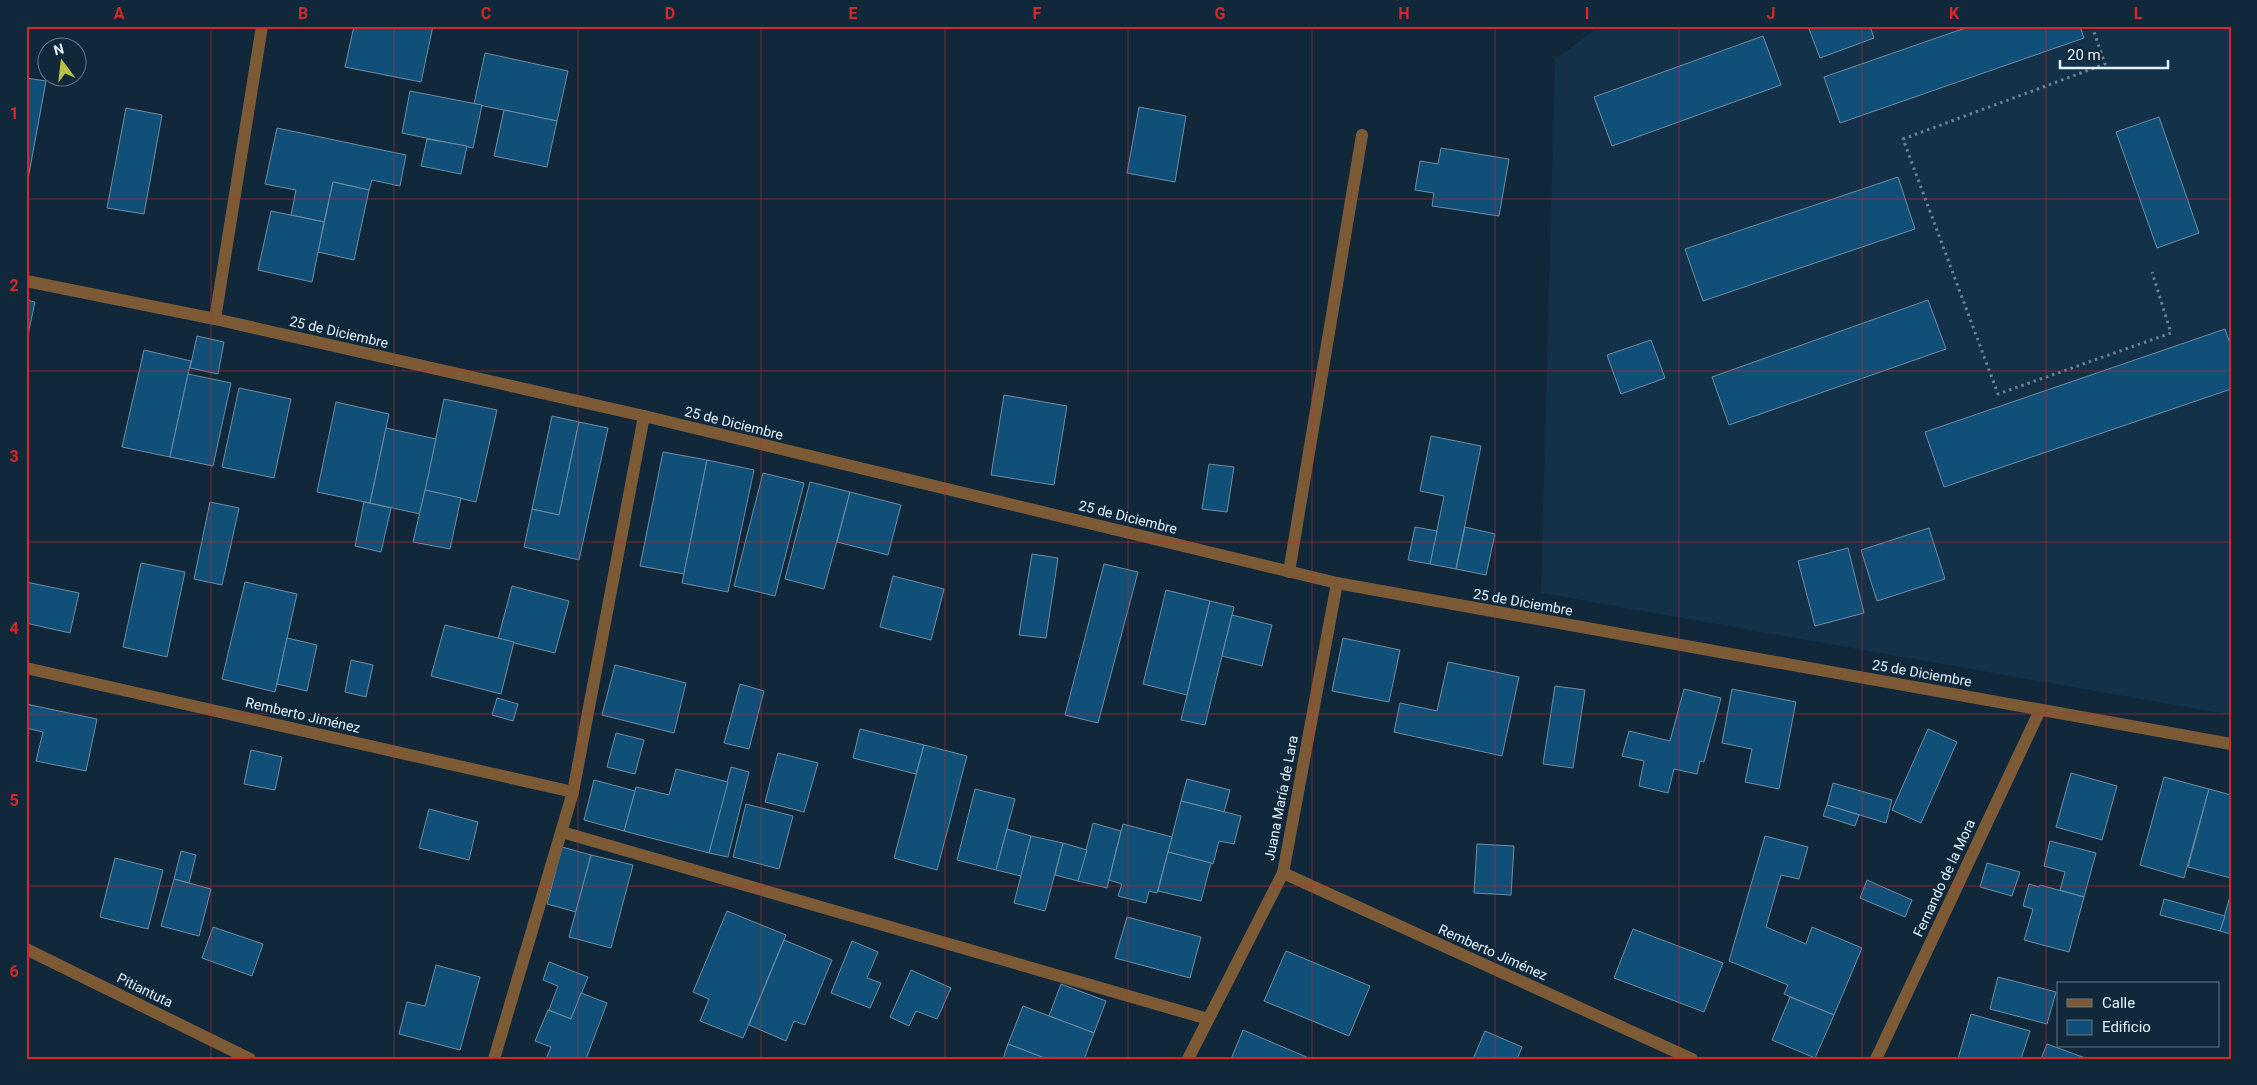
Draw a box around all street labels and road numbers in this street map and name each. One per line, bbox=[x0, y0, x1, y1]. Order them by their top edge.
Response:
street label: 25 de Diciembre bbox=[288, 313, 390, 351]
street label: 25 de Diciembre bbox=[683, 403, 785, 443]
street label: 25 de Diciembre bbox=[1077, 497, 1179, 537]
street label: 25 de Diciembre bbox=[1472, 585, 1574, 619]
street label: 25 de Diciembre bbox=[1871, 656, 1973, 690]
street label: Remberto Jiménez bbox=[244, 694, 362, 736]
street label: Juana María de Lara bbox=[1261, 734, 1301, 862]
street label: Fernando de la Mora bbox=[1910, 817, 1978, 939]
street label: Remberto Jiménez bbox=[1436, 921, 1550, 983]
street label: Pitiantuta bbox=[115, 970, 175, 1010]

